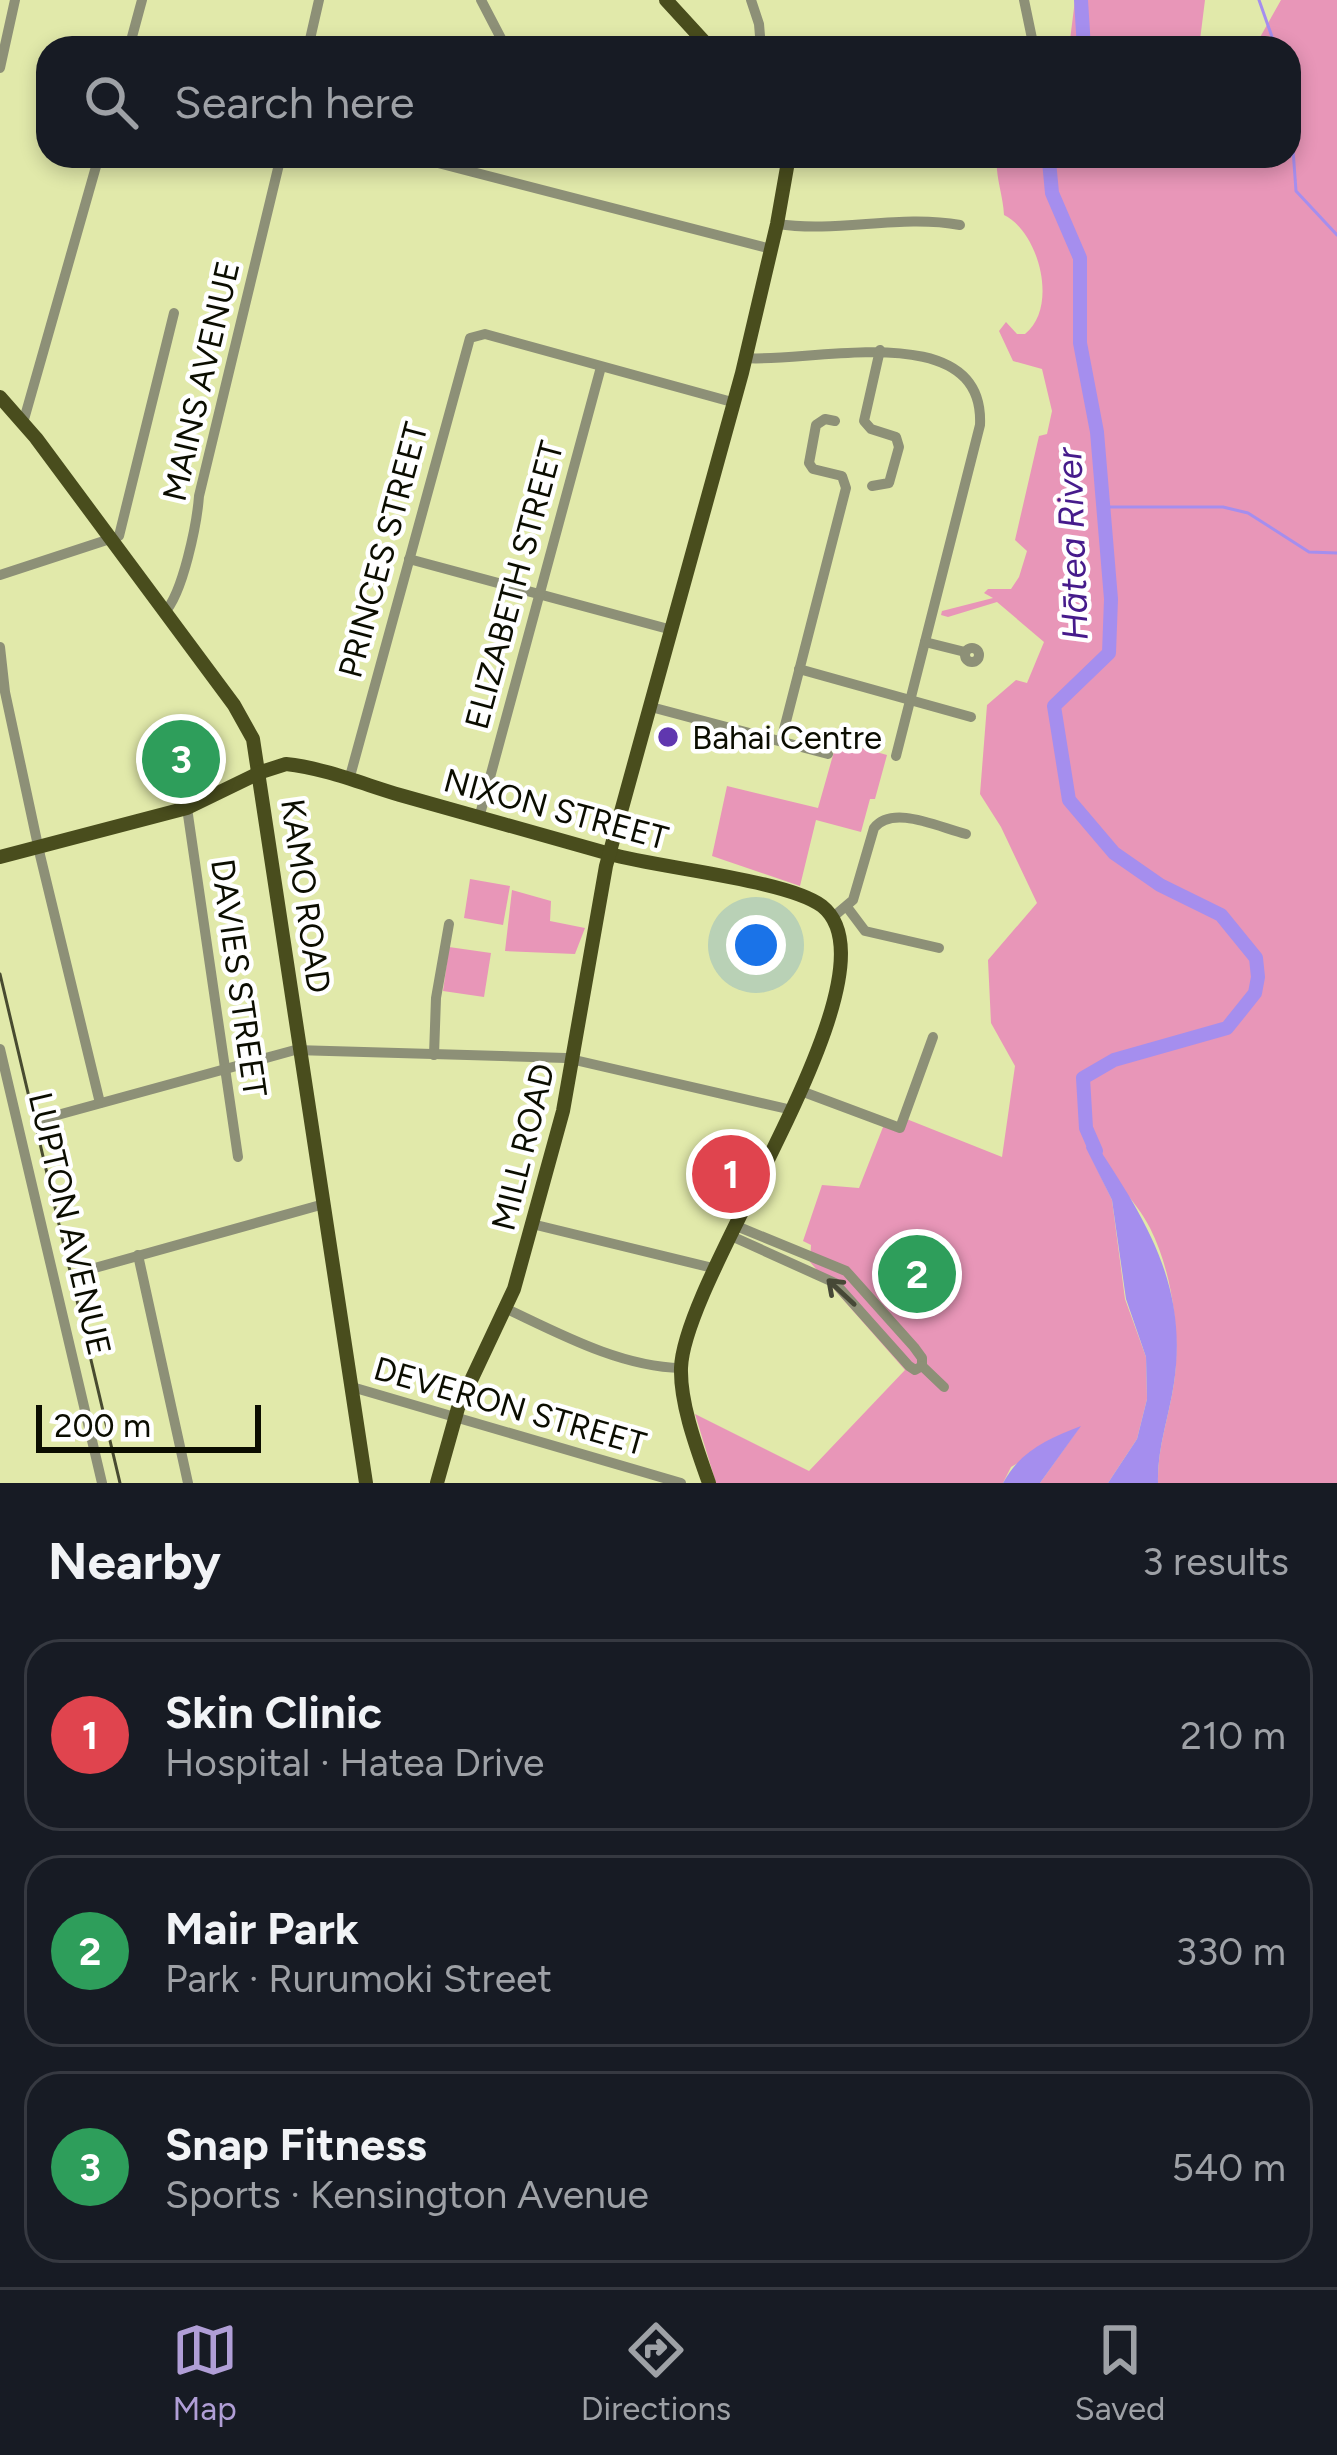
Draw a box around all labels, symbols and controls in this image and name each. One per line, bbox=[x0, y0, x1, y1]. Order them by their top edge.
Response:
search box bbox=[36, 36, 1301, 168]
icon: search bbox=[78, 69, 144, 135]
text: Search here bbox=[174, 75, 414, 129]
street label: MAINS AVENUE bbox=[154, 257, 248, 505]
street label: PRINCES STREET bbox=[330, 418, 436, 682]
street label: ELIZABETH STREET bbox=[457, 437, 571, 733]
water label: Hātea River bbox=[1047, 445, 1097, 641]
pin: 3 bbox=[142, 714, 220, 804]
place label: Bahai Centre bbox=[692, 718, 882, 757]
marker: Bahai Centre bbox=[655, 724, 681, 750]
street label: NIXON STREET bbox=[440, 760, 672, 858]
street label: KAMO ROAD bbox=[273, 797, 339, 995]
street label: DAVIES STREET bbox=[203, 857, 275, 1099]
your location bbox=[726, 915, 786, 975]
street label: MILL ROAD bbox=[483, 1059, 563, 1235]
street label: LUPTON AVENUE bbox=[21, 1089, 119, 1359]
pin: 1 bbox=[692, 1129, 770, 1219]
pin: 2 bbox=[878, 1229, 956, 1319]
one-way arrow bbox=[827, 1278, 857, 1307]
street label: DEVERON STREET bbox=[370, 1349, 650, 1463]
scale bar bbox=[36, 1399, 261, 1452]
text: 200 m bbox=[54, 1406, 151, 1445]
text: Nearby bbox=[48, 1531, 221, 1592]
text: 3 results bbox=[1142, 1538, 1289, 1585]
text: Skin Clinic bbox=[165, 1685, 382, 1739]
text: 1 bbox=[82, 1712, 98, 1759]
text: 210 m bbox=[1180, 1712, 1286, 1759]
text: Hospital · Hatea Drive bbox=[165, 1739, 544, 1786]
text: Mair Park bbox=[165, 1901, 359, 1955]
text: 2 bbox=[79, 1928, 101, 1975]
text: 330 m bbox=[1176, 1928, 1286, 1975]
text: Park · Rurumoki Street bbox=[165, 1955, 552, 2002]
text: Snap Fitness bbox=[165, 2117, 427, 2171]
text: 3 bbox=[79, 2144, 101, 2191]
text: 540 m bbox=[1172, 2144, 1286, 2191]
text: Sports · Kensington Avenue bbox=[165, 2171, 649, 2218]
tab: Map bbox=[172, 2317, 238, 2428]
tab: Directions bbox=[581, 2317, 731, 2428]
tab: Saved bbox=[1074, 2317, 1165, 2428]

